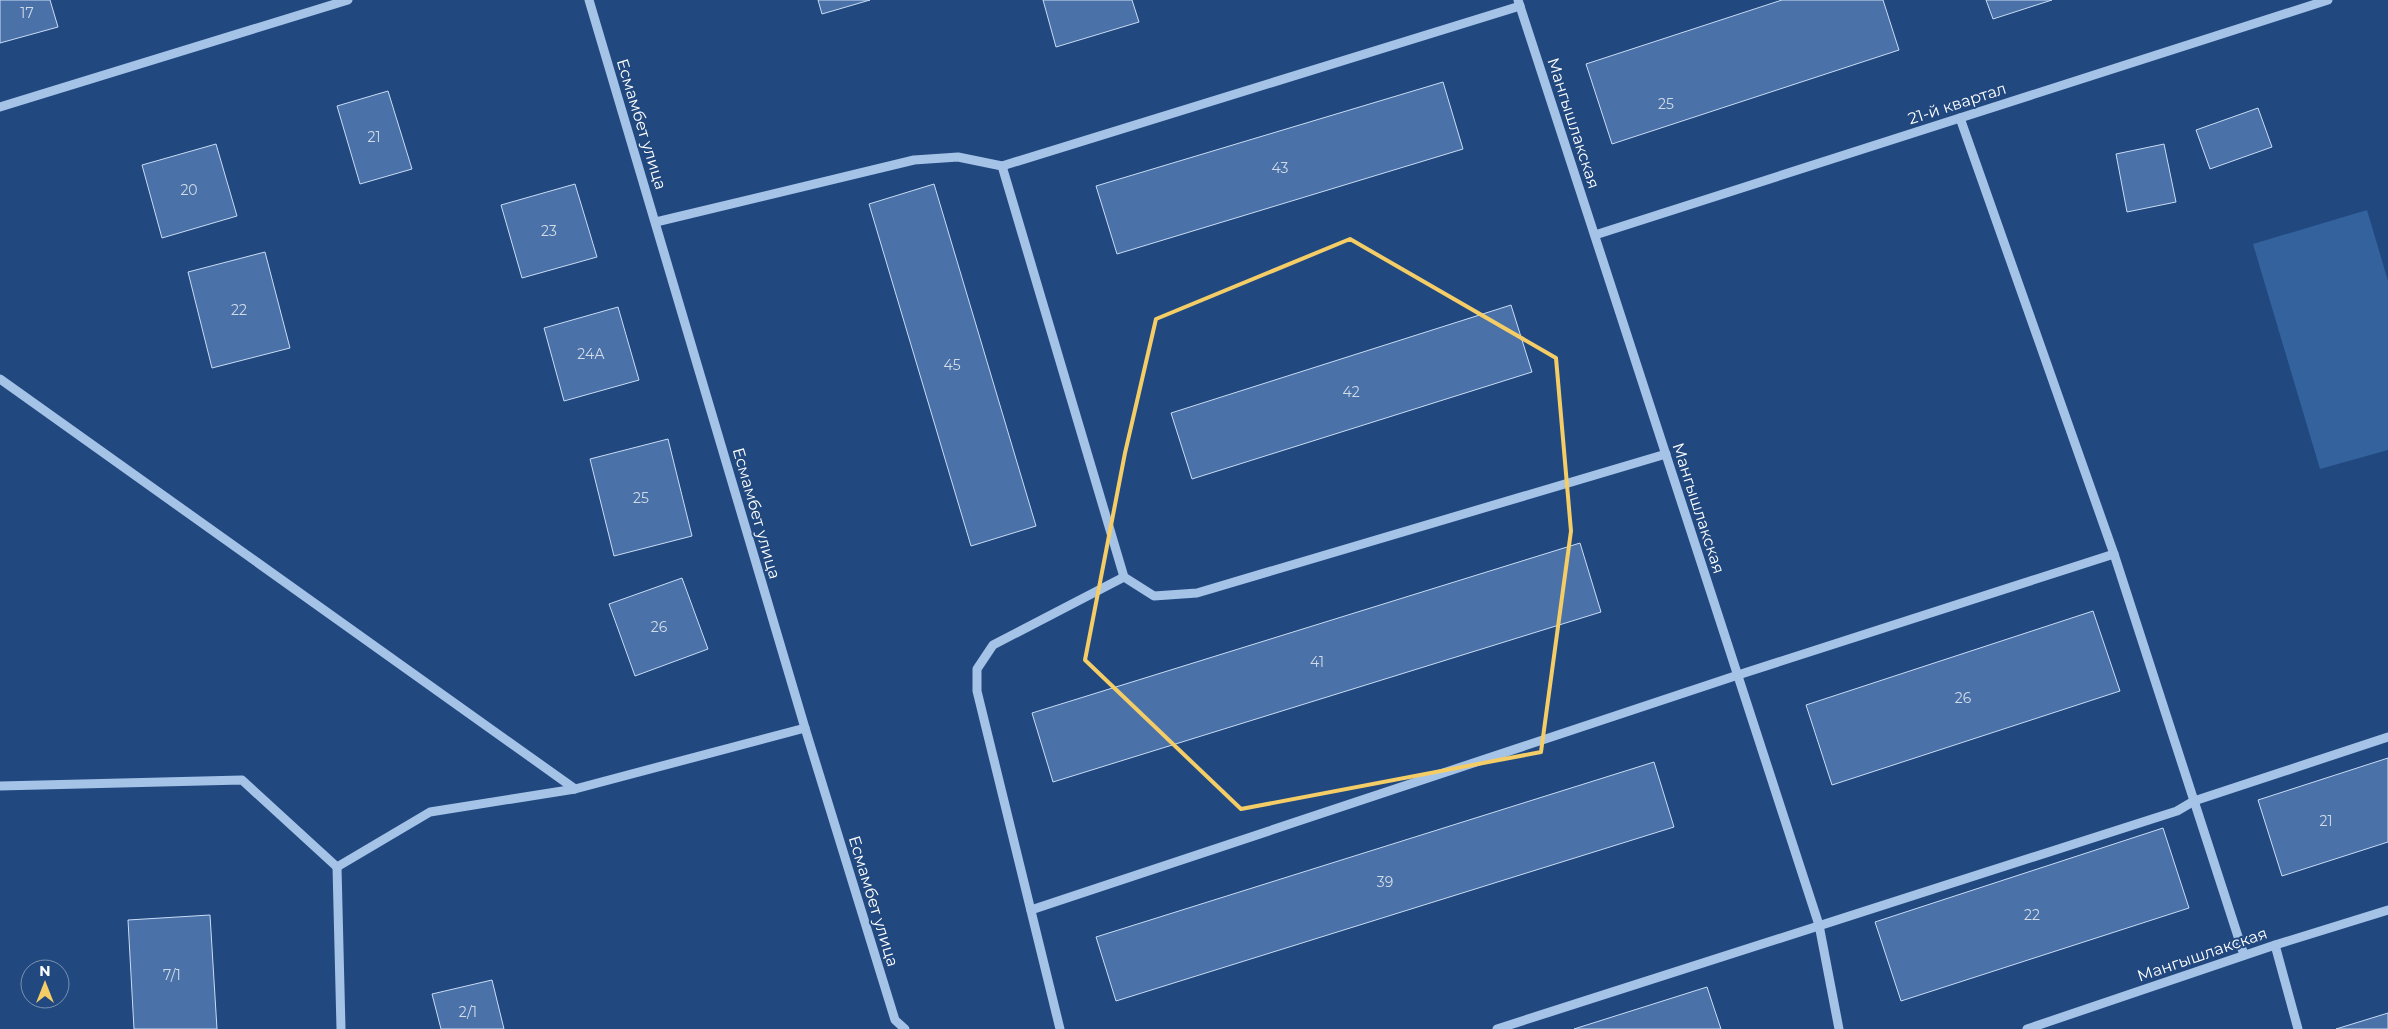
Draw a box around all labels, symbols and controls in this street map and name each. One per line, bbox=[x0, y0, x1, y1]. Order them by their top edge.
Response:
house number: 17 bbox=[20, 4, 34, 22]
street label: Мангышлакская bbox=[1543, 55, 1604, 191]
street label: Есмамбет улица bbox=[613, 56, 670, 192]
street label: 21-й квартал bbox=[1906, 79, 2009, 128]
house number: 25 bbox=[1658, 95, 1674, 113]
house number: 21 bbox=[367, 128, 381, 146]
house number: 43 bbox=[1272, 159, 1289, 177]
house number: 20 bbox=[180, 181, 198, 199]
house number: 23 bbox=[541, 222, 557, 240]
house number: 22 bbox=[231, 301, 247, 319]
house number: 24А bbox=[577, 345, 605, 363]
house number: 45 bbox=[943, 356, 961, 374]
house number: 42 bbox=[1342, 383, 1360, 401]
street label: Мангышлакская bbox=[1668, 440, 1729, 576]
street label: Есмамбет улица bbox=[729, 445, 784, 581]
house number: 25 bbox=[633, 489, 649, 507]
house number: 26 bbox=[651, 618, 668, 636]
house number: 41 bbox=[1310, 653, 1324, 671]
house number: 26 bbox=[1955, 689, 1972, 707]
house number: 21 bbox=[2319, 812, 2333, 830]
street label: Есмамбет улица bbox=[845, 833, 902, 969]
house number: 39 bbox=[1377, 873, 1393, 891]
house number: 22 bbox=[2024, 906, 2040, 924]
street label: Мангышлакская bbox=[2135, 923, 2270, 986]
north arrow bbox=[20, 959, 70, 1009]
text: N bbox=[39, 962, 51, 980]
house number: 7/1 bbox=[163, 966, 181, 984]
house number: 2/1 bbox=[459, 1003, 477, 1021]

